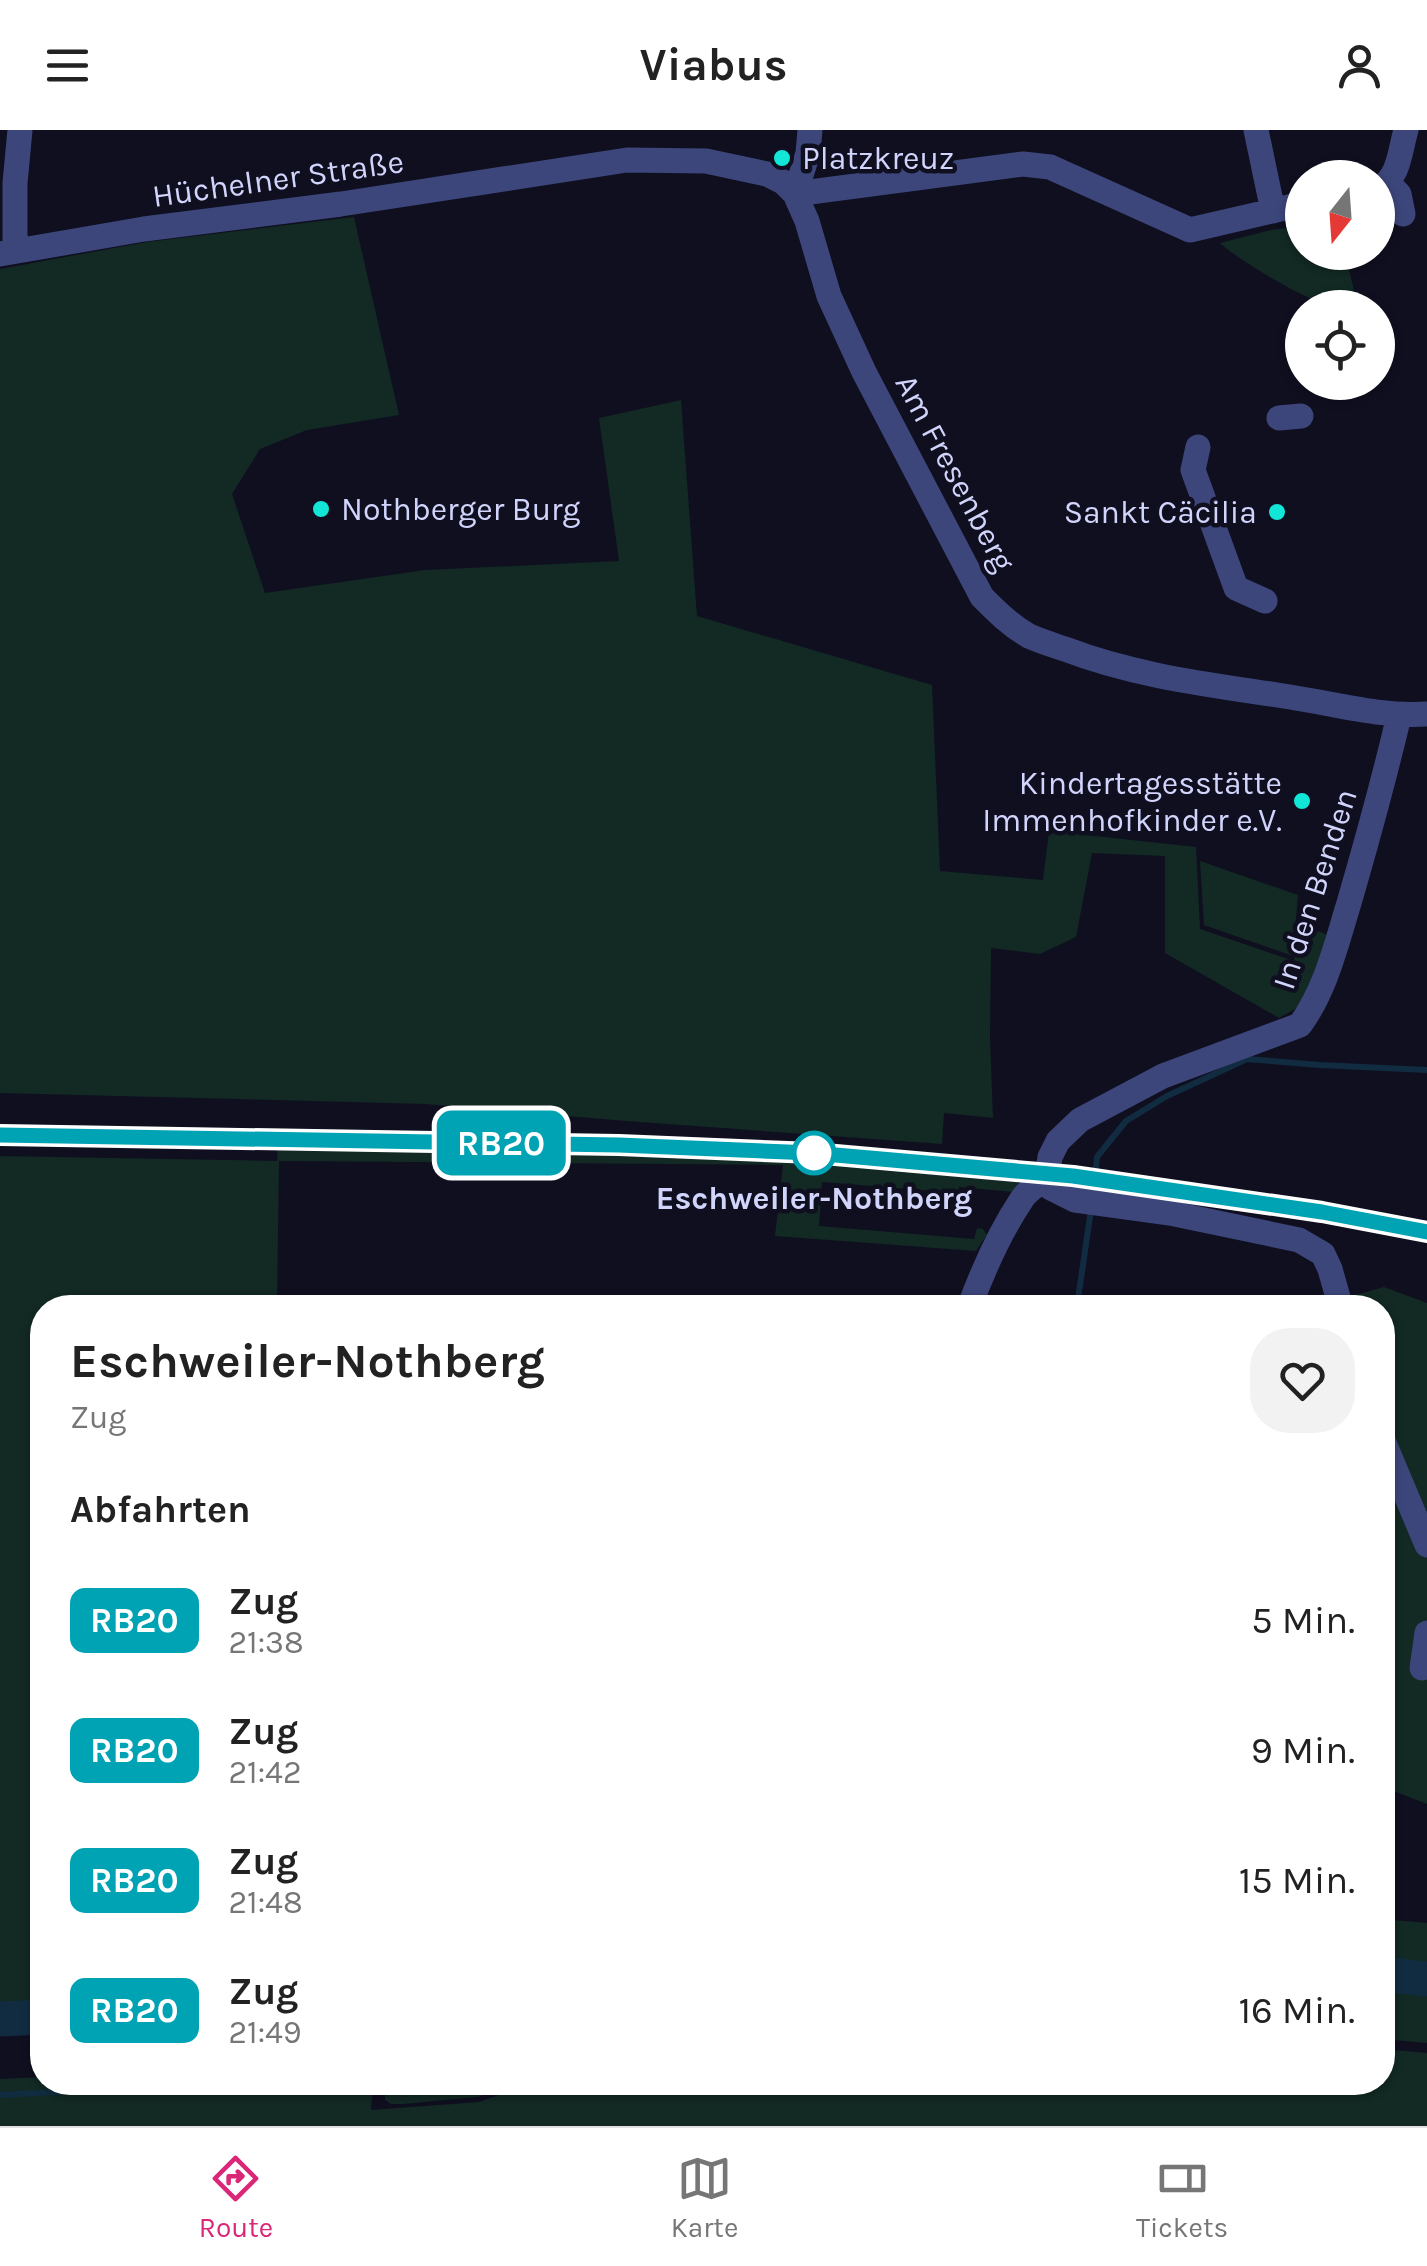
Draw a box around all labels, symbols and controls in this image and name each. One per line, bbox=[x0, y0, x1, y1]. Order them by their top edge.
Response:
icon: menu bbox=[40, 38, 95, 93]
icon: person bbox=[1332, 38, 1387, 93]
text: Viabus bbox=[640, 39, 787, 91]
place label: Platzkreuz bbox=[802, 140, 954, 177]
street label: Hüchelner Straße bbox=[150, 143, 406, 215]
marker: Platzkreuz bbox=[771, 147, 793, 169]
north arrow bbox=[1285, 160, 1395, 270]
map controls bbox=[1285, 160, 1395, 400]
button: locate bbox=[1285, 290, 1395, 400]
street label: Am Fresenberg bbox=[888, 368, 1022, 578]
place label: Nothberger Burg bbox=[341, 491, 580, 528]
place label: Sankt Cäcilia bbox=[1064, 494, 1257, 531]
marker: Nothberger Burg bbox=[310, 498, 332, 520]
marker: Sankt Cäcilia bbox=[1266, 501, 1288, 523]
place label: Kindertagesstätte Immenhofkinder e.V. bbox=[982, 765, 1282, 839]
street label: In den Benden bbox=[1265, 784, 1365, 994]
marker: Kindertagesstätte Immenhofkinder e.V. bbox=[1291, 790, 1313, 812]
line badge: RB20 bbox=[431, 1110, 571, 1176]
text: RB20 bbox=[457, 1123, 545, 1164]
marker: Eschweiler-Nothberg bbox=[793, 1132, 835, 1174]
place label: Eschweiler-Nothberg bbox=[656, 1180, 972, 1217]
button: heart bbox=[1250, 1328, 1355, 1433]
text: Eschweiler-Nothberg bbox=[70, 1333, 545, 1389]
text: Zug bbox=[70, 1399, 126, 1436]
text: Abfahrten bbox=[70, 1487, 251, 1532]
text: Zug bbox=[229, 1579, 298, 1624]
text: 5 Min. bbox=[1251, 1598, 1355, 1643]
text: RB20 bbox=[90, 1600, 179, 1641]
text: 21:38 bbox=[229, 1624, 304, 1661]
text: Zug bbox=[229, 1709, 298, 1754]
text: 9 Min. bbox=[1251, 1728, 1355, 1773]
text: RB20 bbox=[90, 1730, 179, 1771]
text: 21:42 bbox=[229, 1754, 301, 1791]
text: Zug bbox=[229, 1839, 298, 1884]
text: 15 Min. bbox=[1239, 1858, 1355, 1903]
text: RB20 bbox=[90, 1860, 179, 1901]
text: 21:48 bbox=[229, 1884, 303, 1921]
text: Zug bbox=[229, 1969, 298, 2014]
text: 16 Min. bbox=[1238, 1988, 1355, 2033]
text: RB20 bbox=[90, 1990, 179, 2031]
text: 21:49 bbox=[229, 2014, 301, 2051]
tab: Route bbox=[199, 2151, 273, 2244]
tab: Karte bbox=[671, 2151, 738, 2244]
tab: Tickets bbox=[1136, 2151, 1228, 2244]

